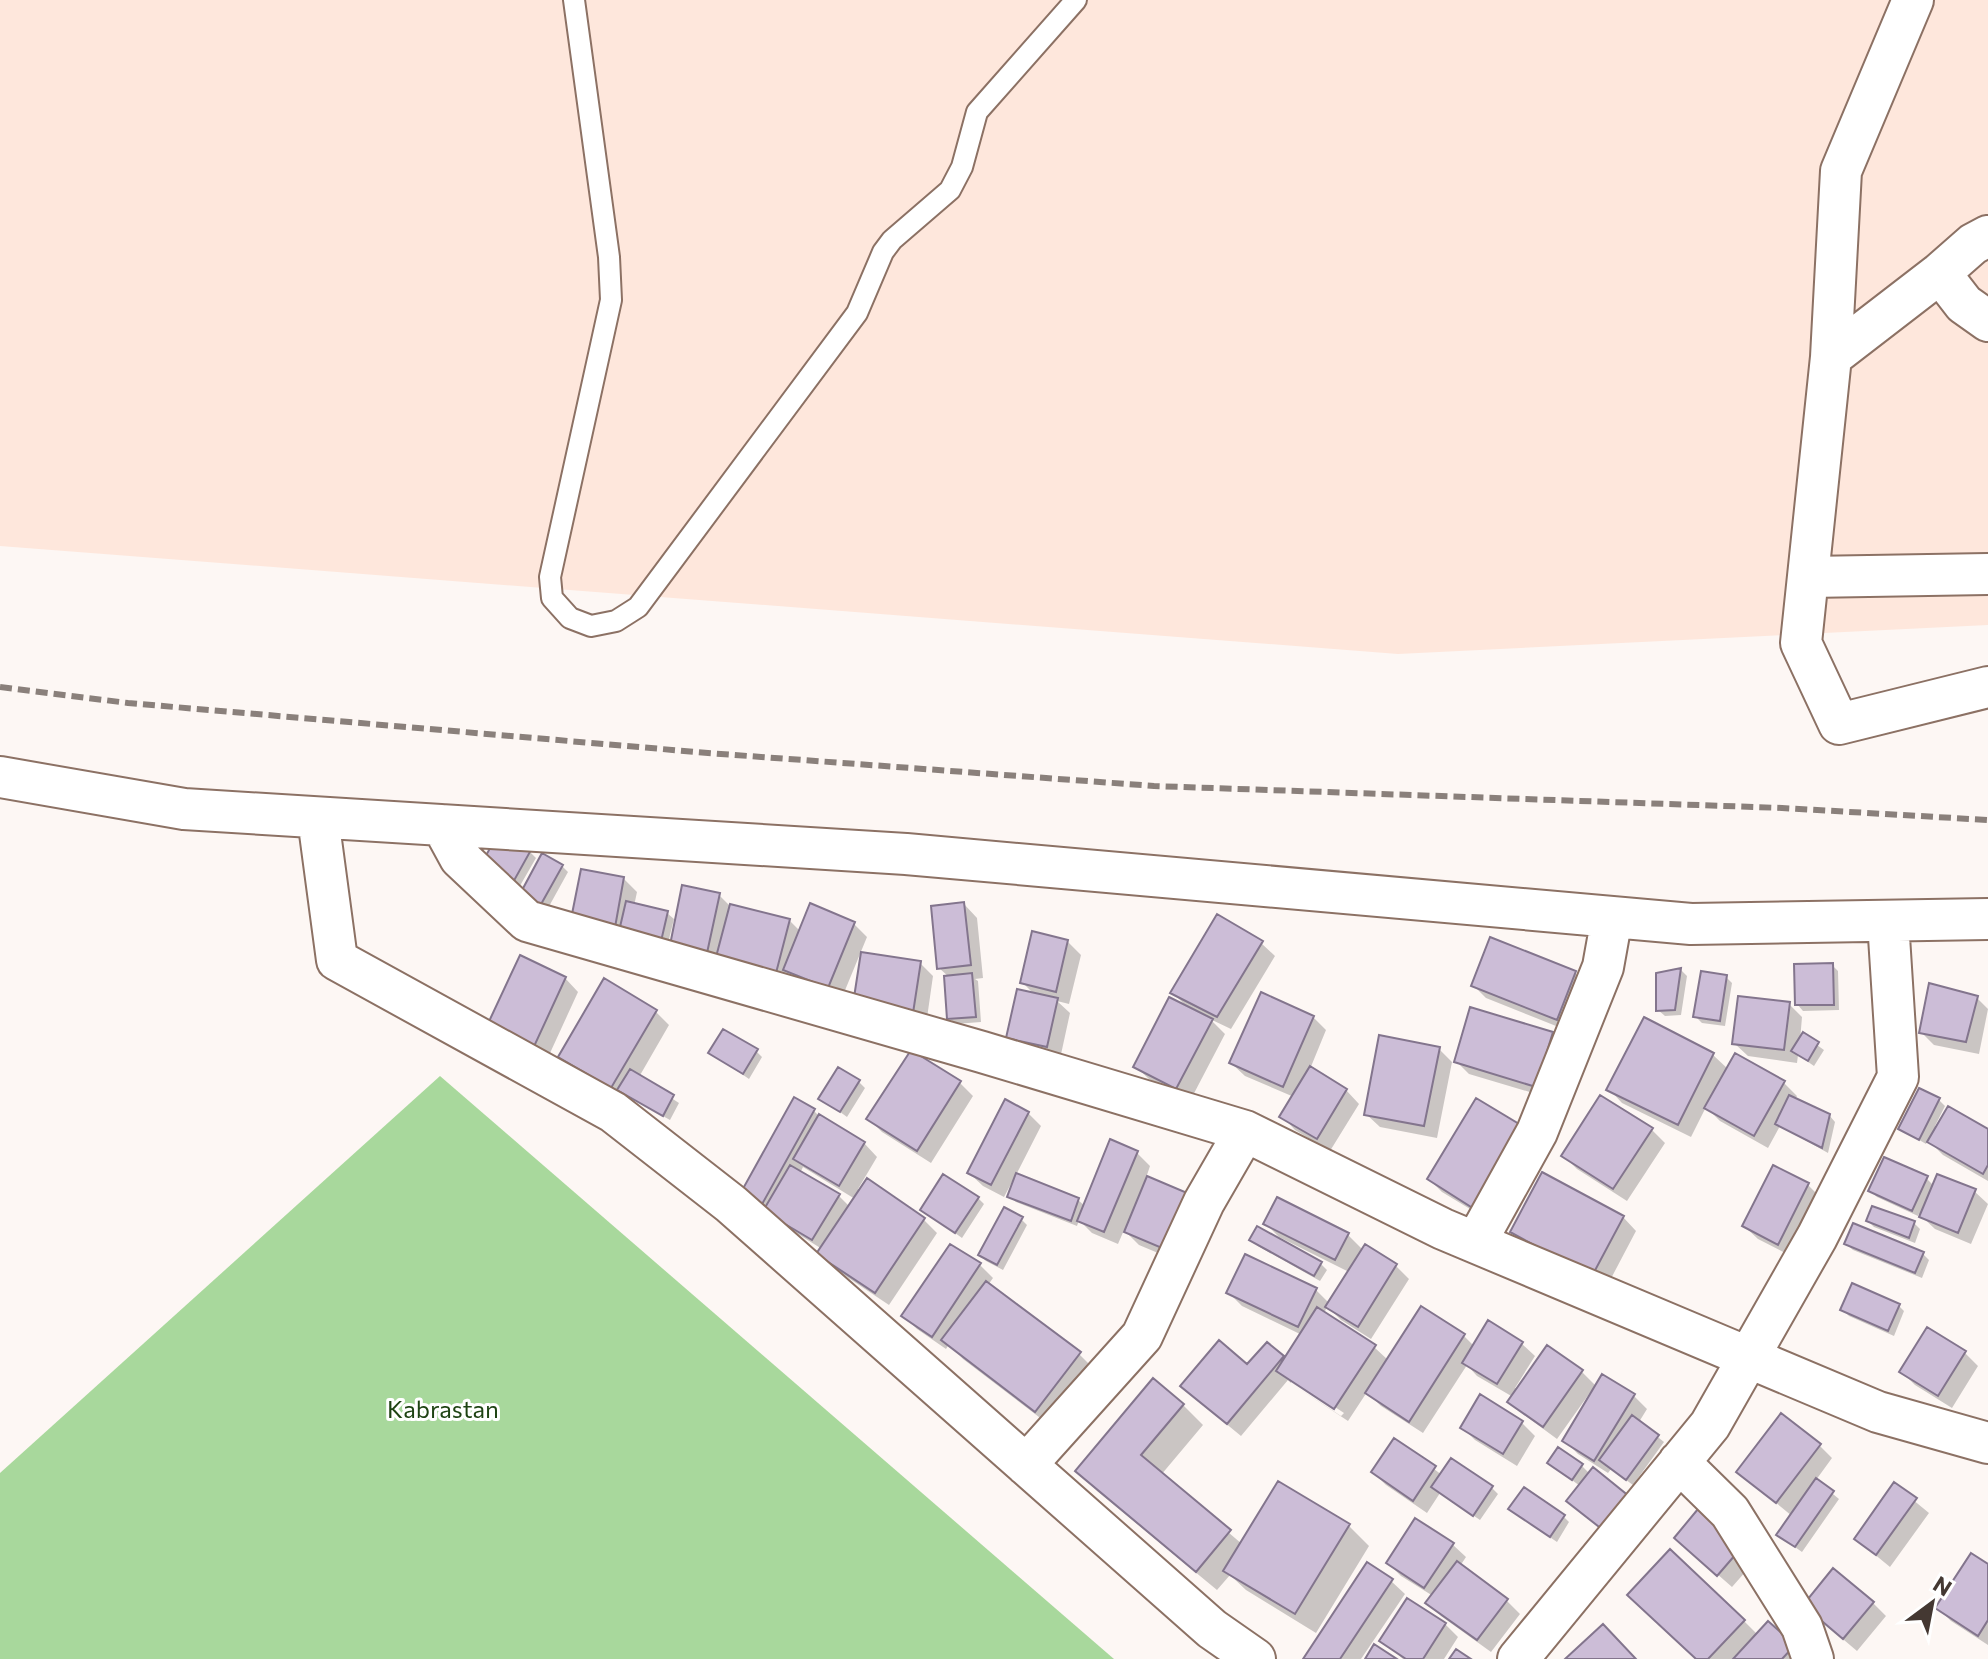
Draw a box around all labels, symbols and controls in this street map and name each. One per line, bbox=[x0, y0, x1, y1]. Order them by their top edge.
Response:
park label: Kabrastan bbox=[387, 1394, 499, 1423]
north arrow bbox=[1892, 1563, 1972, 1643]
text: N bbox=[1929, 1570, 1957, 1601]

